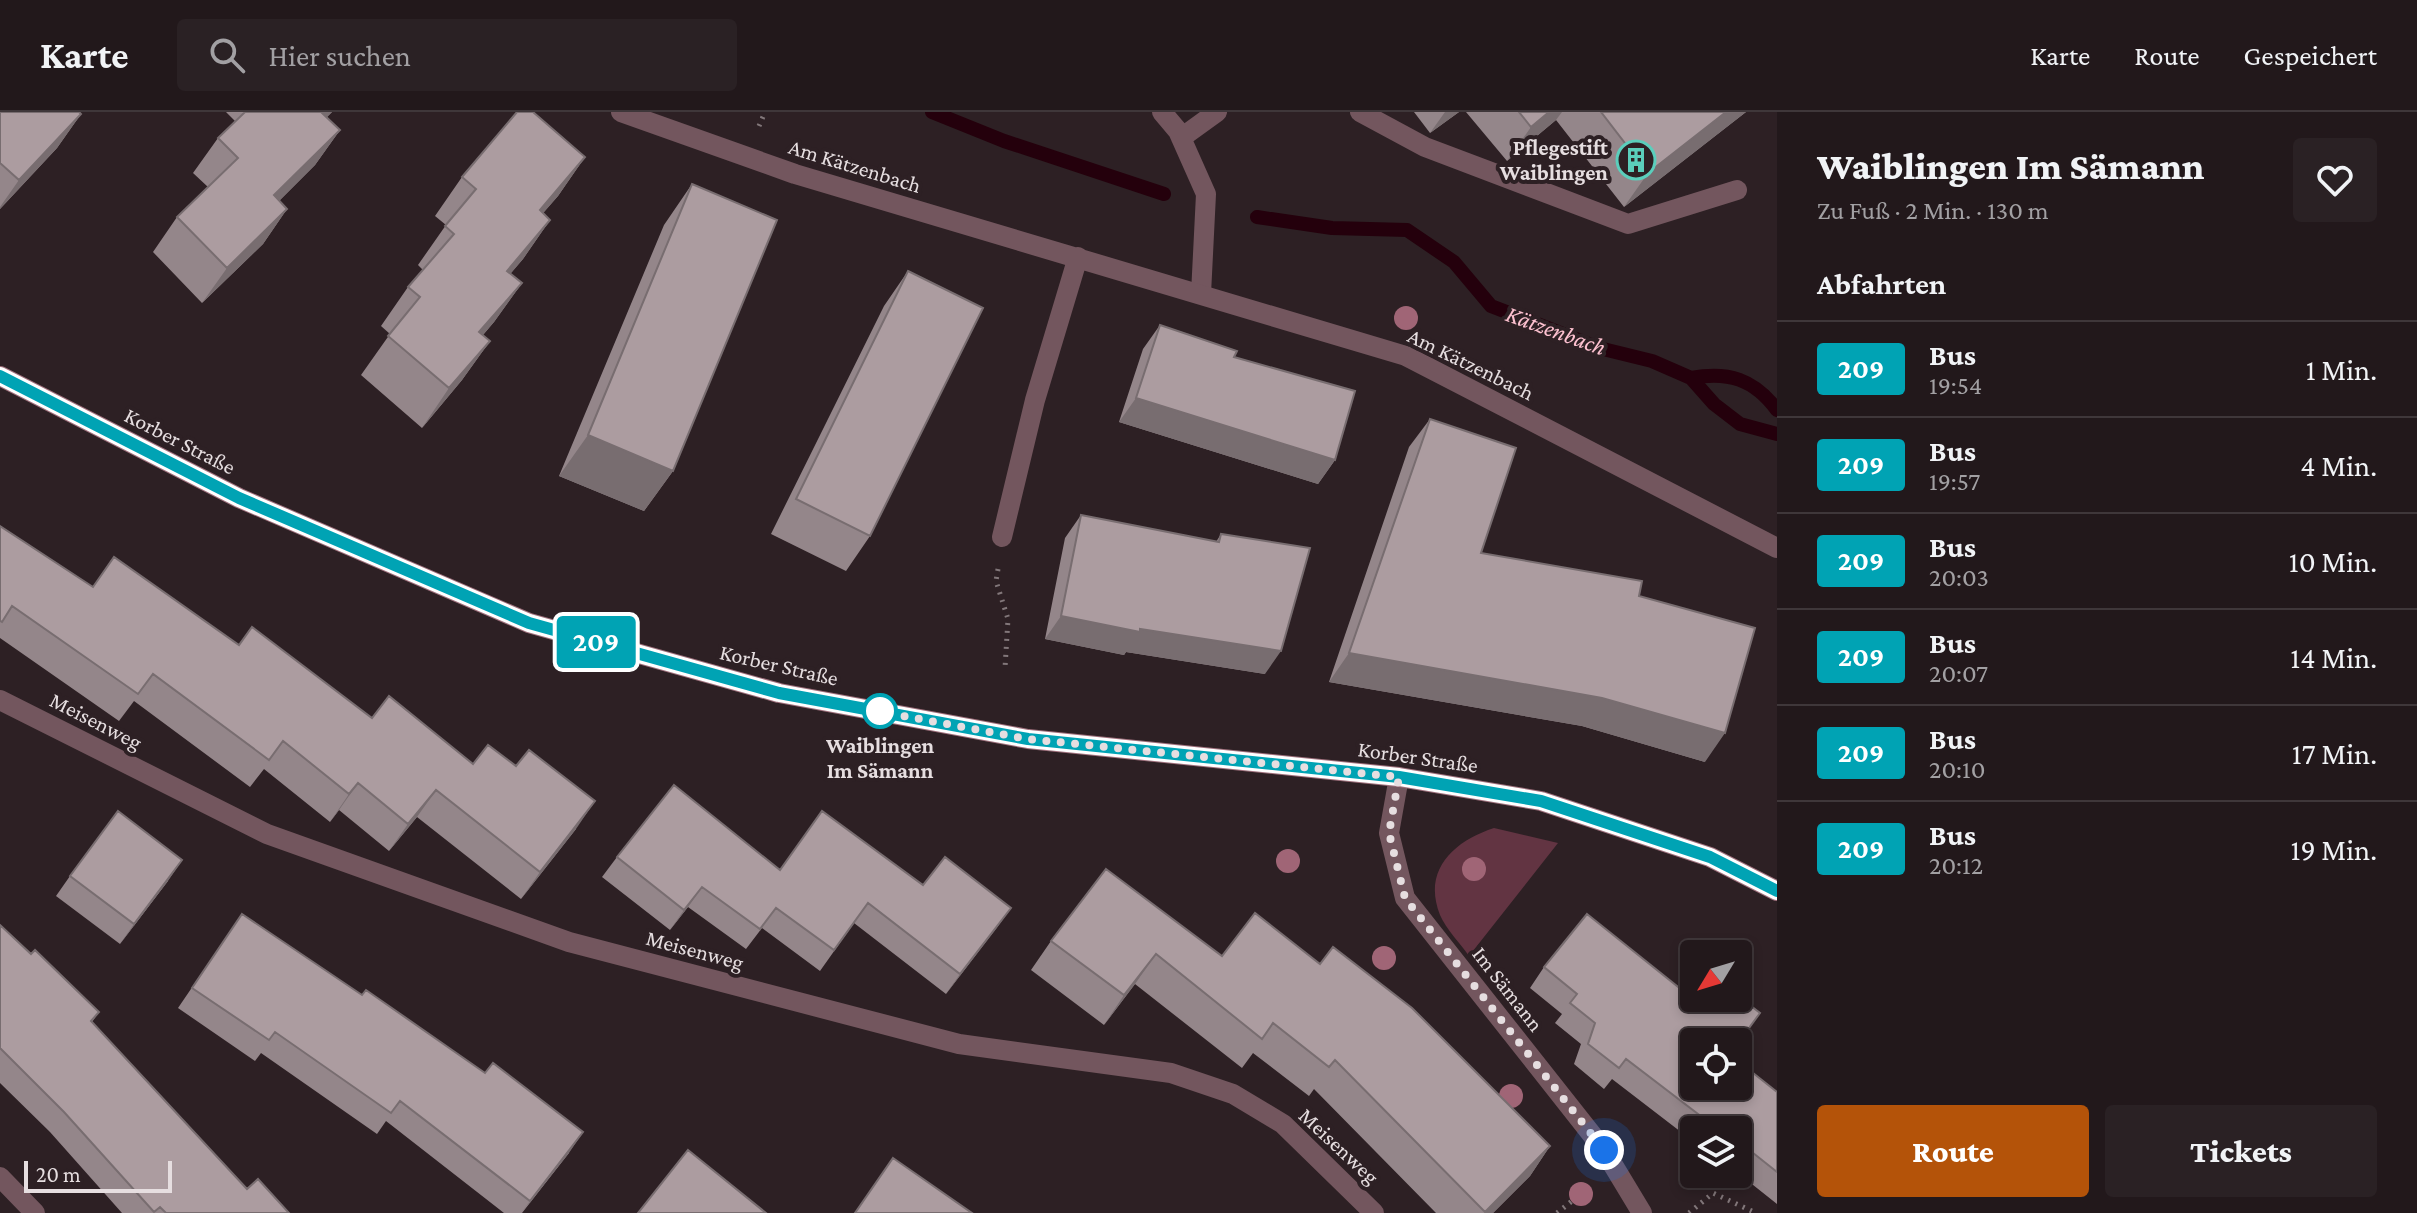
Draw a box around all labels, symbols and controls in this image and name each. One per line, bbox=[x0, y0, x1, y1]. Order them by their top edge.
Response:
search box bbox=[177, 19, 737, 91]
icon: search bbox=[205, 33, 249, 77]
text: Karte bbox=[40, 34, 129, 76]
text: Hier suchen bbox=[269, 39, 411, 72]
text: Karte bbox=[2030, 40, 2090, 71]
text: Route bbox=[2134, 40, 2200, 71]
text: Gespeichert bbox=[2244, 40, 2377, 71]
street label: Am Kätzenbach bbox=[786, 134, 924, 198]
place label: Pflegestift Waiblingen bbox=[1499, 135, 1609, 185]
button: heart bbox=[2293, 138, 2377, 222]
building icon: Pflegestift Waiblingen bbox=[1615, 139, 1657, 181]
text: Waiblingen Im Sämann bbox=[1817, 145, 2204, 187]
text: Zu Fuß · 2 Min. · 130 m bbox=[1817, 196, 2049, 225]
text: Abfahrten bbox=[1817, 267, 1946, 300]
water label: Kätzenbach bbox=[1502, 300, 1610, 360]
street label: Am Kätzenbach bbox=[1404, 323, 1538, 405]
text: Bus bbox=[1929, 338, 1976, 371]
text: 209 bbox=[1838, 353, 1884, 384]
text: 1 Min. bbox=[2306, 353, 2377, 386]
text: 19:54 bbox=[1929, 371, 1982, 400]
street label: Korber Straße bbox=[120, 402, 240, 480]
text: Bus bbox=[1929, 434, 1976, 467]
text: 209 bbox=[1838, 449, 1884, 480]
text: 4 Min. bbox=[2300, 449, 2377, 482]
text: 19:57 bbox=[1929, 467, 1980, 496]
text: Bus bbox=[1929, 530, 1976, 563]
text: 209 bbox=[1838, 545, 1884, 576]
text: 10 Min. bbox=[2289, 545, 2377, 578]
text: 20:03 bbox=[1929, 563, 1989, 592]
line badge: 209 bbox=[550, 616, 642, 668]
text: 209 bbox=[573, 626, 619, 657]
text: Bus bbox=[1929, 626, 1976, 659]
street label: Korber Straße bbox=[717, 639, 841, 691]
text: 209 bbox=[1838, 641, 1884, 672]
text: 14 Min. bbox=[2290, 641, 2377, 674]
text: 20:07 bbox=[1929, 659, 1988, 688]
street label: Meisenweg bbox=[46, 687, 147, 755]
marker: Waiblingen Im Sämann bbox=[863, 694, 897, 728]
text: Bus bbox=[1929, 722, 1976, 755]
place label: Waiblingen Im Sämann bbox=[825, 733, 934, 783]
street label: Korber Straße bbox=[1356, 736, 1480, 778]
text: 209 bbox=[1838, 737, 1884, 768]
text: 17 Min. bbox=[2292, 737, 2377, 770]
text: 20:10 bbox=[1929, 755, 1985, 784]
text: Bus bbox=[1929, 818, 1976, 851]
text: 209 bbox=[1838, 833, 1884, 864]
text: 19 Min. bbox=[2290, 833, 2377, 866]
text: 20:12 bbox=[1929, 851, 1983, 880]
street label: Meisenweg bbox=[643, 925, 747, 975]
north arrow bbox=[1680, 940, 1752, 1012]
map controls bbox=[1680, 940, 1752, 1188]
street label: Im Sämann bbox=[1467, 942, 1549, 1036]
button: locate bbox=[1680, 1028, 1752, 1100]
street label: Meisenweg bbox=[1294, 1103, 1384, 1190]
button: Route bbox=[1817, 1105, 2089, 1197]
button: Tickets bbox=[2105, 1105, 2377, 1197]
button: layers bbox=[1680, 1116, 1752, 1188]
your location bbox=[1584, 1130, 1624, 1170]
scale bar bbox=[24, 1157, 172, 1193]
text: 20 m bbox=[36, 1162, 81, 1187]

